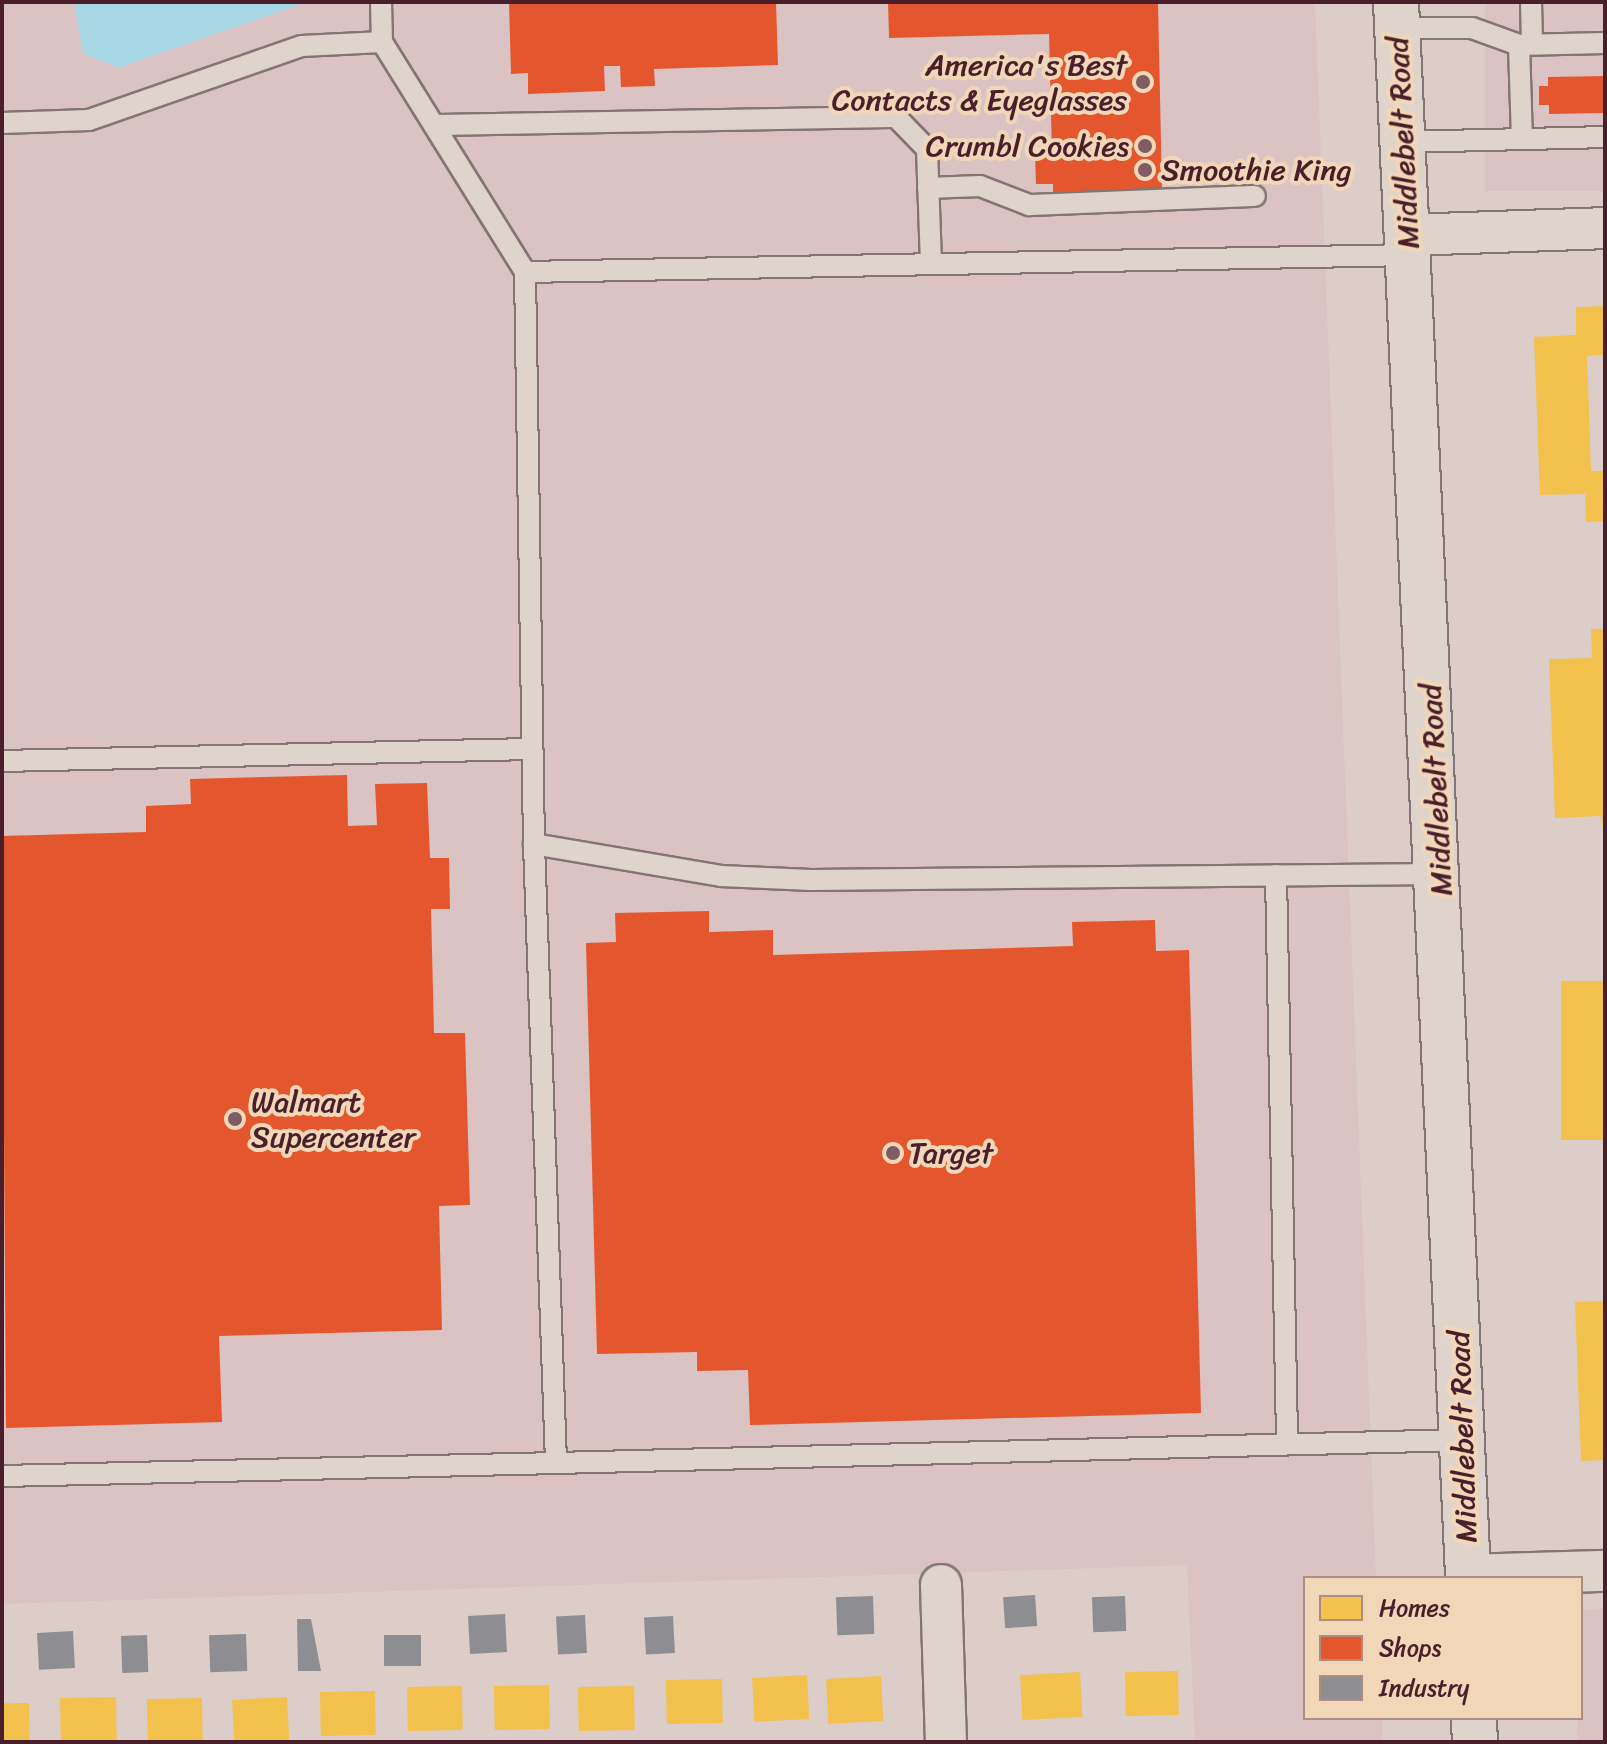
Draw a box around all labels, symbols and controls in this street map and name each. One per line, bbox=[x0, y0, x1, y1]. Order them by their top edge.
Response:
street label: Middlebelt Road bbox=[1379, 36, 1427, 250]
place label: America's Best Contacts & Eyeglasses bbox=[831, 47, 1127, 118]
marker: America's Best Contacts & Eyeglasses bbox=[1134, 73, 1152, 91]
place label: Crumbl Cookies bbox=[924, 128, 1129, 164]
marker: Crumbl Cookies bbox=[1136, 137, 1154, 155]
place label: Smoothie King bbox=[1161, 152, 1352, 188]
marker: Smoothie King bbox=[1136, 161, 1154, 179]
street label: Middlebelt Road bbox=[1412, 683, 1460, 897]
place label: Walmart Supercenter bbox=[251, 1084, 416, 1154]
marker: Walmart Supercenter bbox=[226, 1110, 244, 1128]
place label: Target bbox=[909, 1135, 993, 1171]
marker: Target bbox=[884, 1144, 902, 1162]
street label: Middlebelt Road bbox=[1441, 1330, 1485, 1544]
legend bbox=[1303, 1576, 1583, 1720]
text: Homes bbox=[1379, 1587, 1450, 1629]
text: Shops bbox=[1379, 1627, 1441, 1669]
text: Industry bbox=[1379, 1667, 1469, 1709]

